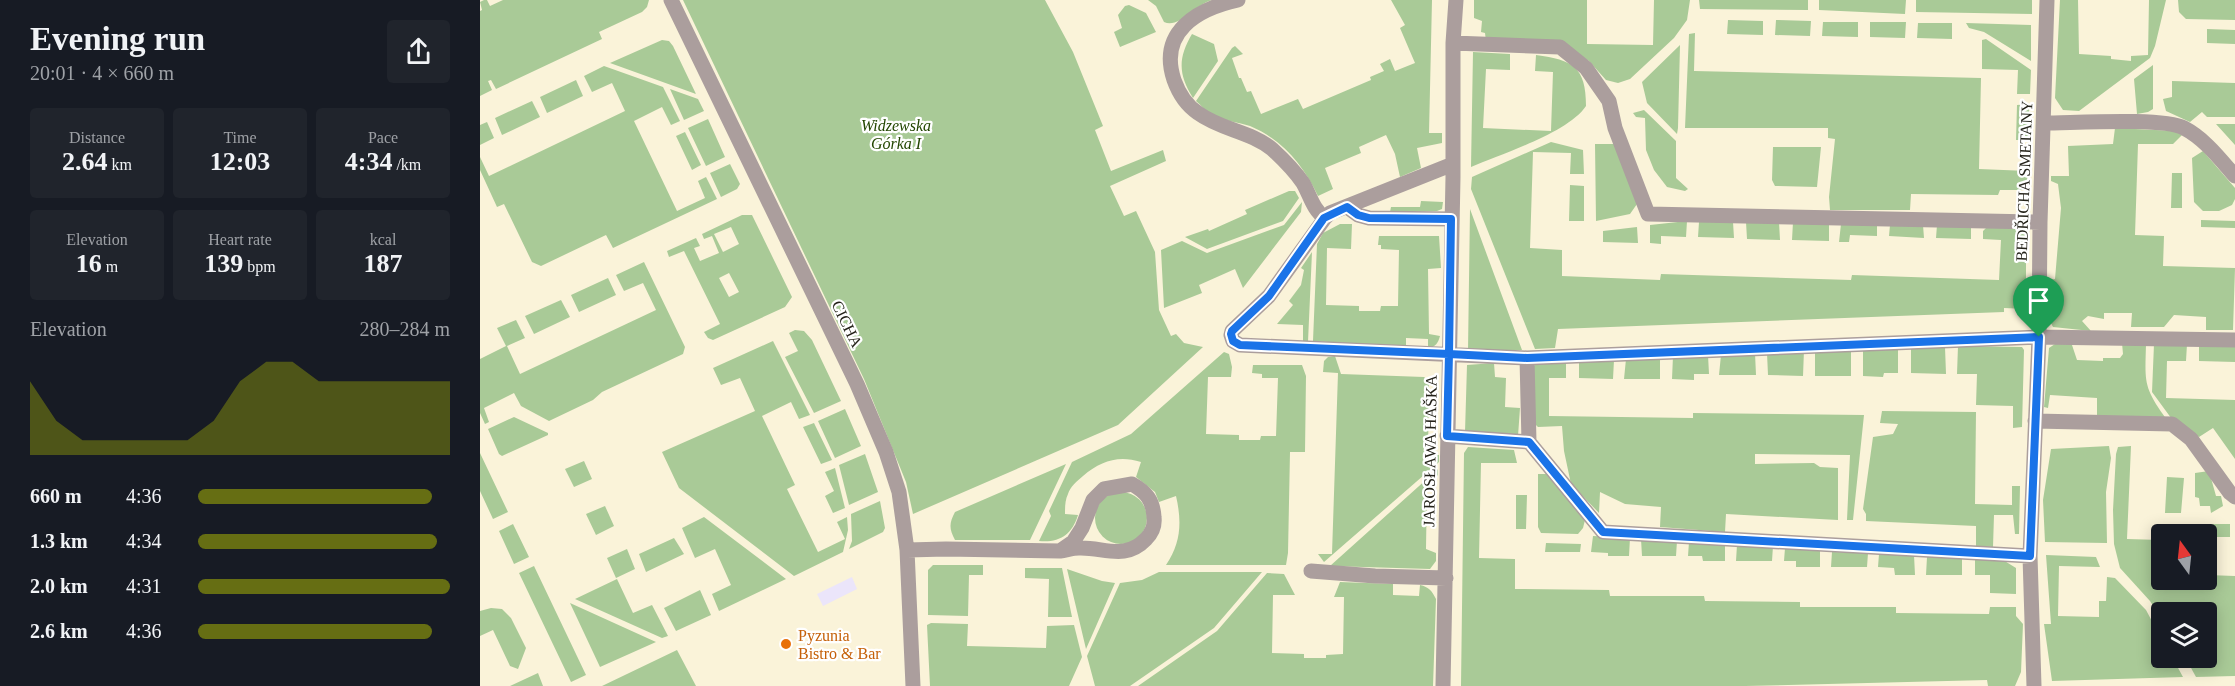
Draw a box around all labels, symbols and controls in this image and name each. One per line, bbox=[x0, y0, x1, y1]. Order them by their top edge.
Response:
button: share bbox=[387, 20, 450, 83]
text: Evening run bbox=[30, 21, 205, 57]
text: 20:01 · 4 × 660 m bbox=[30, 62, 174, 84]
street label: BEDŘICHA SMETANY bbox=[2012, 100, 2035, 262]
park label: Widzewska Górka I bbox=[861, 117, 931, 152]
text: Distance bbox=[69, 129, 125, 146]
text: Time bbox=[223, 129, 257, 146]
text: Pace bbox=[368, 129, 398, 146]
text: 2.64 bbox=[62, 147, 108, 176]
text: 12:03 bbox=[210, 147, 270, 176]
text: 4:34 bbox=[345, 147, 392, 176]
text: km bbox=[108, 156, 132, 173]
text: /km bbox=[392, 156, 421, 173]
text: Elevation bbox=[66, 231, 128, 248]
text: Heart rate bbox=[208, 231, 272, 248]
text: kcal bbox=[370, 231, 396, 248]
text: 16 bbox=[76, 249, 102, 278]
text: 139 bbox=[204, 249, 243, 278]
text: 187 bbox=[364, 249, 403, 278]
text: m bbox=[102, 258, 118, 275]
text: bpm bbox=[243, 258, 276, 275]
pin bbox=[2013, 275, 2064, 337]
icon: arrive bbox=[2022, 284, 2055, 317]
street label: CICHA bbox=[828, 298, 866, 350]
text: Elevation bbox=[30, 318, 107, 340]
text: 280–284 m bbox=[359, 318, 450, 340]
street label: JAROSŁAWA HAŠKA bbox=[1419, 374, 1440, 527]
text: 660 m bbox=[30, 485, 82, 507]
text: 4:36 bbox=[126, 485, 162, 507]
north arrow bbox=[2151, 524, 2217, 590]
map controls bbox=[2151, 524, 2217, 668]
text: 1.3 km bbox=[30, 530, 88, 552]
text: 4:34 bbox=[126, 530, 162, 552]
text: 2.0 km bbox=[30, 575, 88, 597]
text: 4:31 bbox=[126, 575, 162, 597]
button: layers bbox=[2151, 602, 2217, 668]
text: 2.6 km bbox=[30, 620, 88, 642]
text: 4:36 bbox=[126, 620, 162, 642]
place label: Pyzunia Bistro & Bar bbox=[798, 627, 881, 662]
marker: Pyzunia Bistro & Bar bbox=[779, 637, 793, 651]

